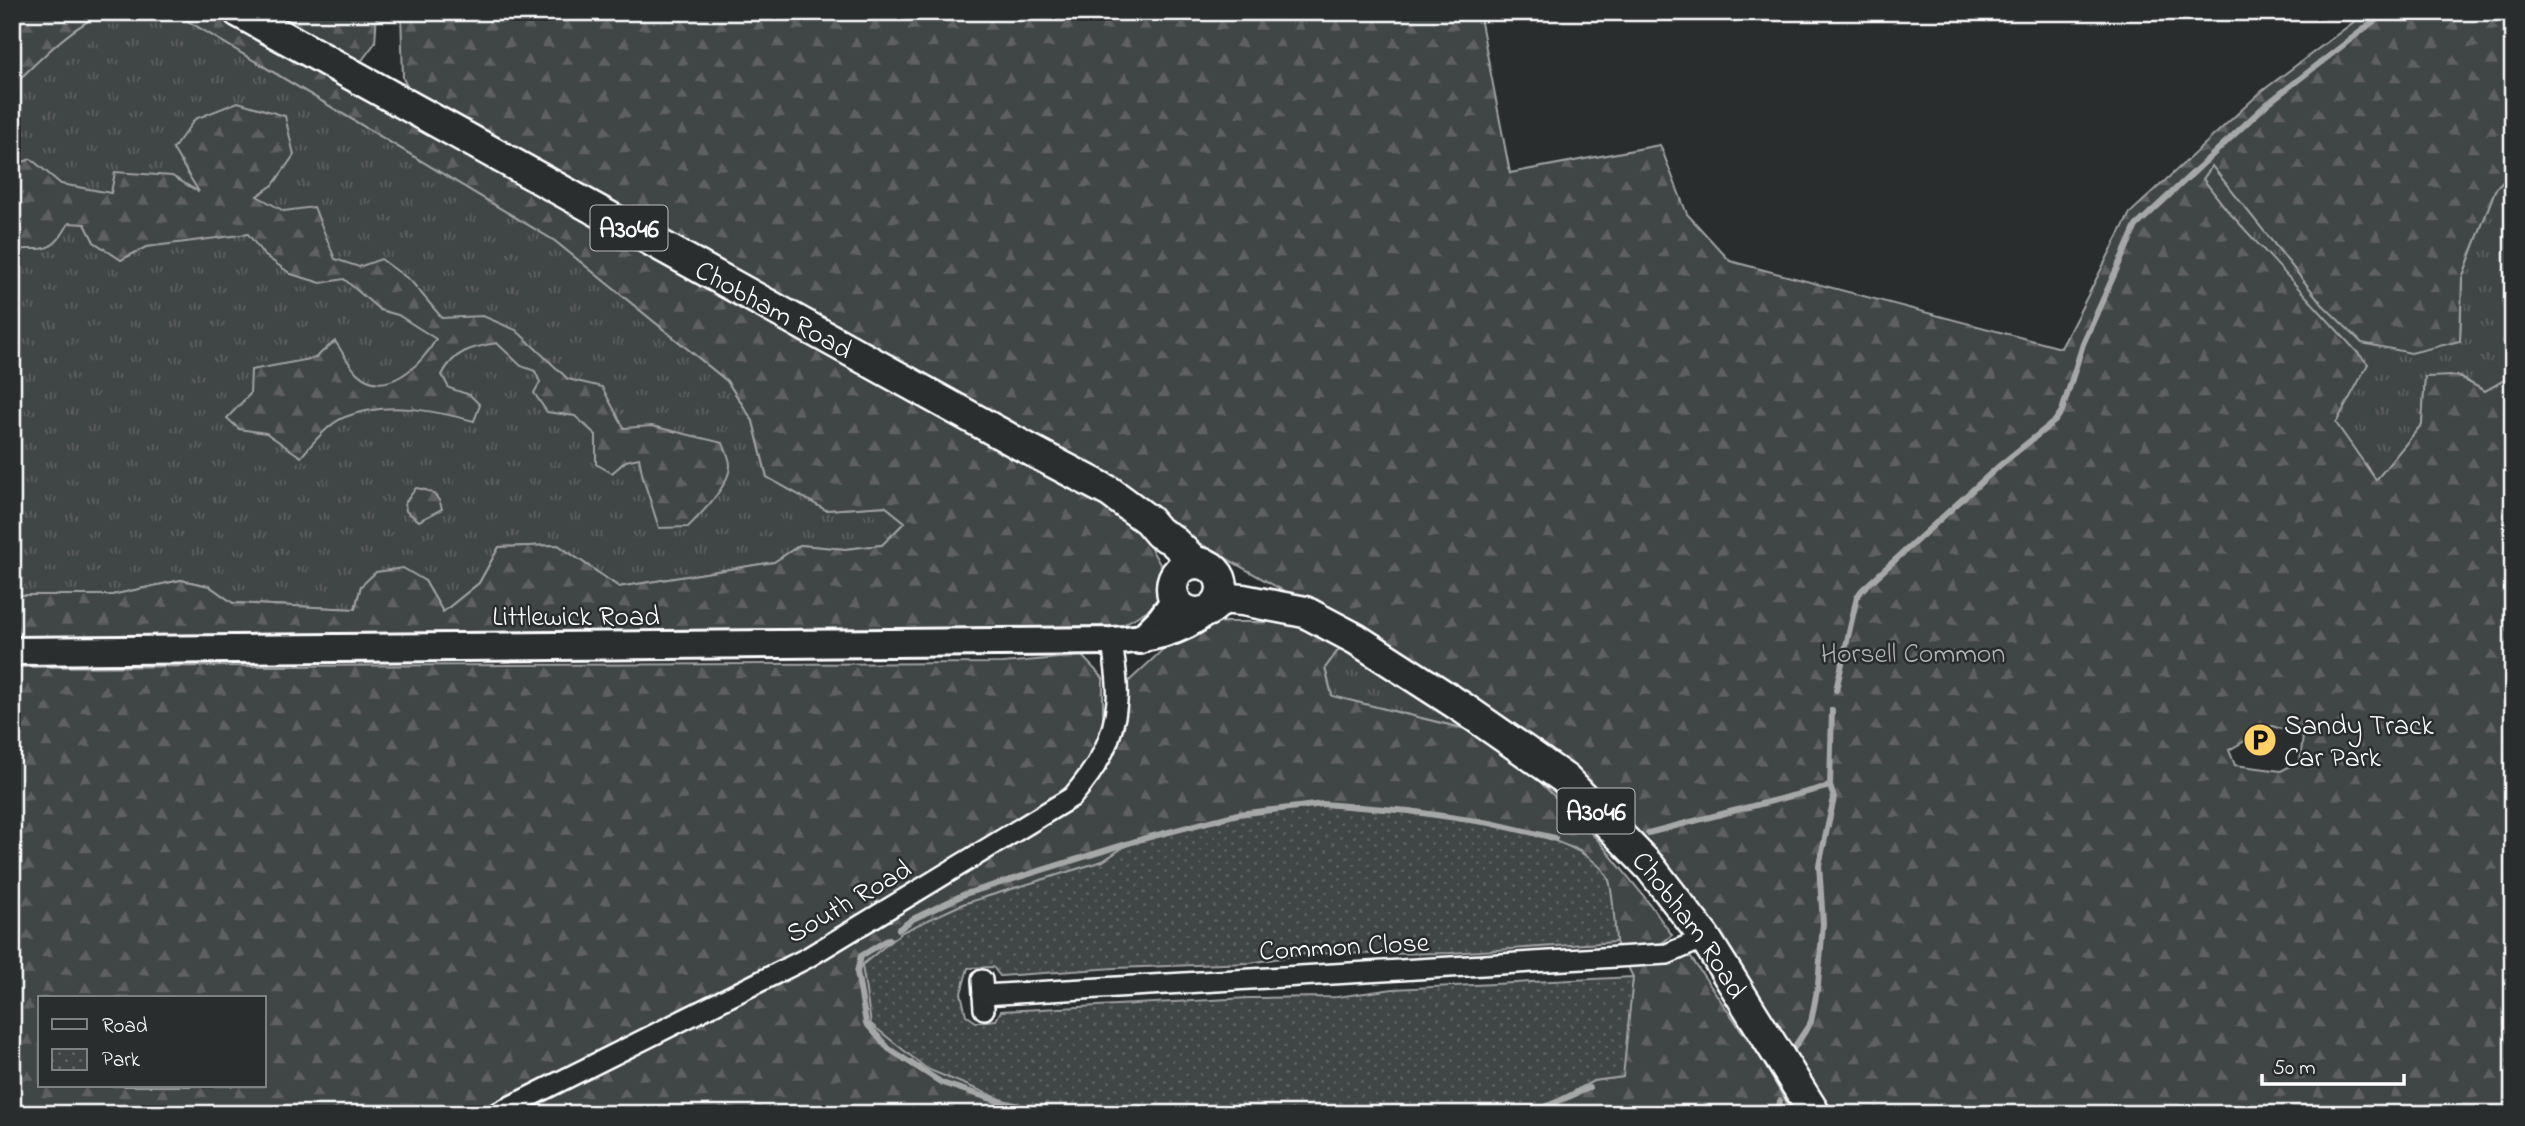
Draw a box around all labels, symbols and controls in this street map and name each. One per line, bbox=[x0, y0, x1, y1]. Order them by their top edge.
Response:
road number: A3046 bbox=[590, 205, 668, 250]
street label: Chobham Road bbox=[686, 251, 859, 372]
street label: Littlewick Road bbox=[492, 598, 660, 639]
park label: Horsell Common bbox=[1821, 635, 2005, 676]
place label: Sandy Track Car Park bbox=[2284, 707, 2434, 780]
parking icon: Sandy Track Car Park bbox=[2241, 721, 2279, 759]
road number: A3046 bbox=[1558, 789, 1634, 834]
street label: Chobham Road bbox=[1621, 843, 1755, 1008]
street label: South Road bbox=[779, 850, 920, 956]
street label: Common Close bbox=[1258, 924, 1431, 973]
legend bbox=[38, 996, 266, 1088]
text: Road bbox=[102, 1012, 148, 1042]
scale bar bbox=[2262, 1042, 2404, 1086]
text: Park bbox=[102, 1046, 141, 1076]
text: 50 m bbox=[2273, 1054, 2316, 1084]

